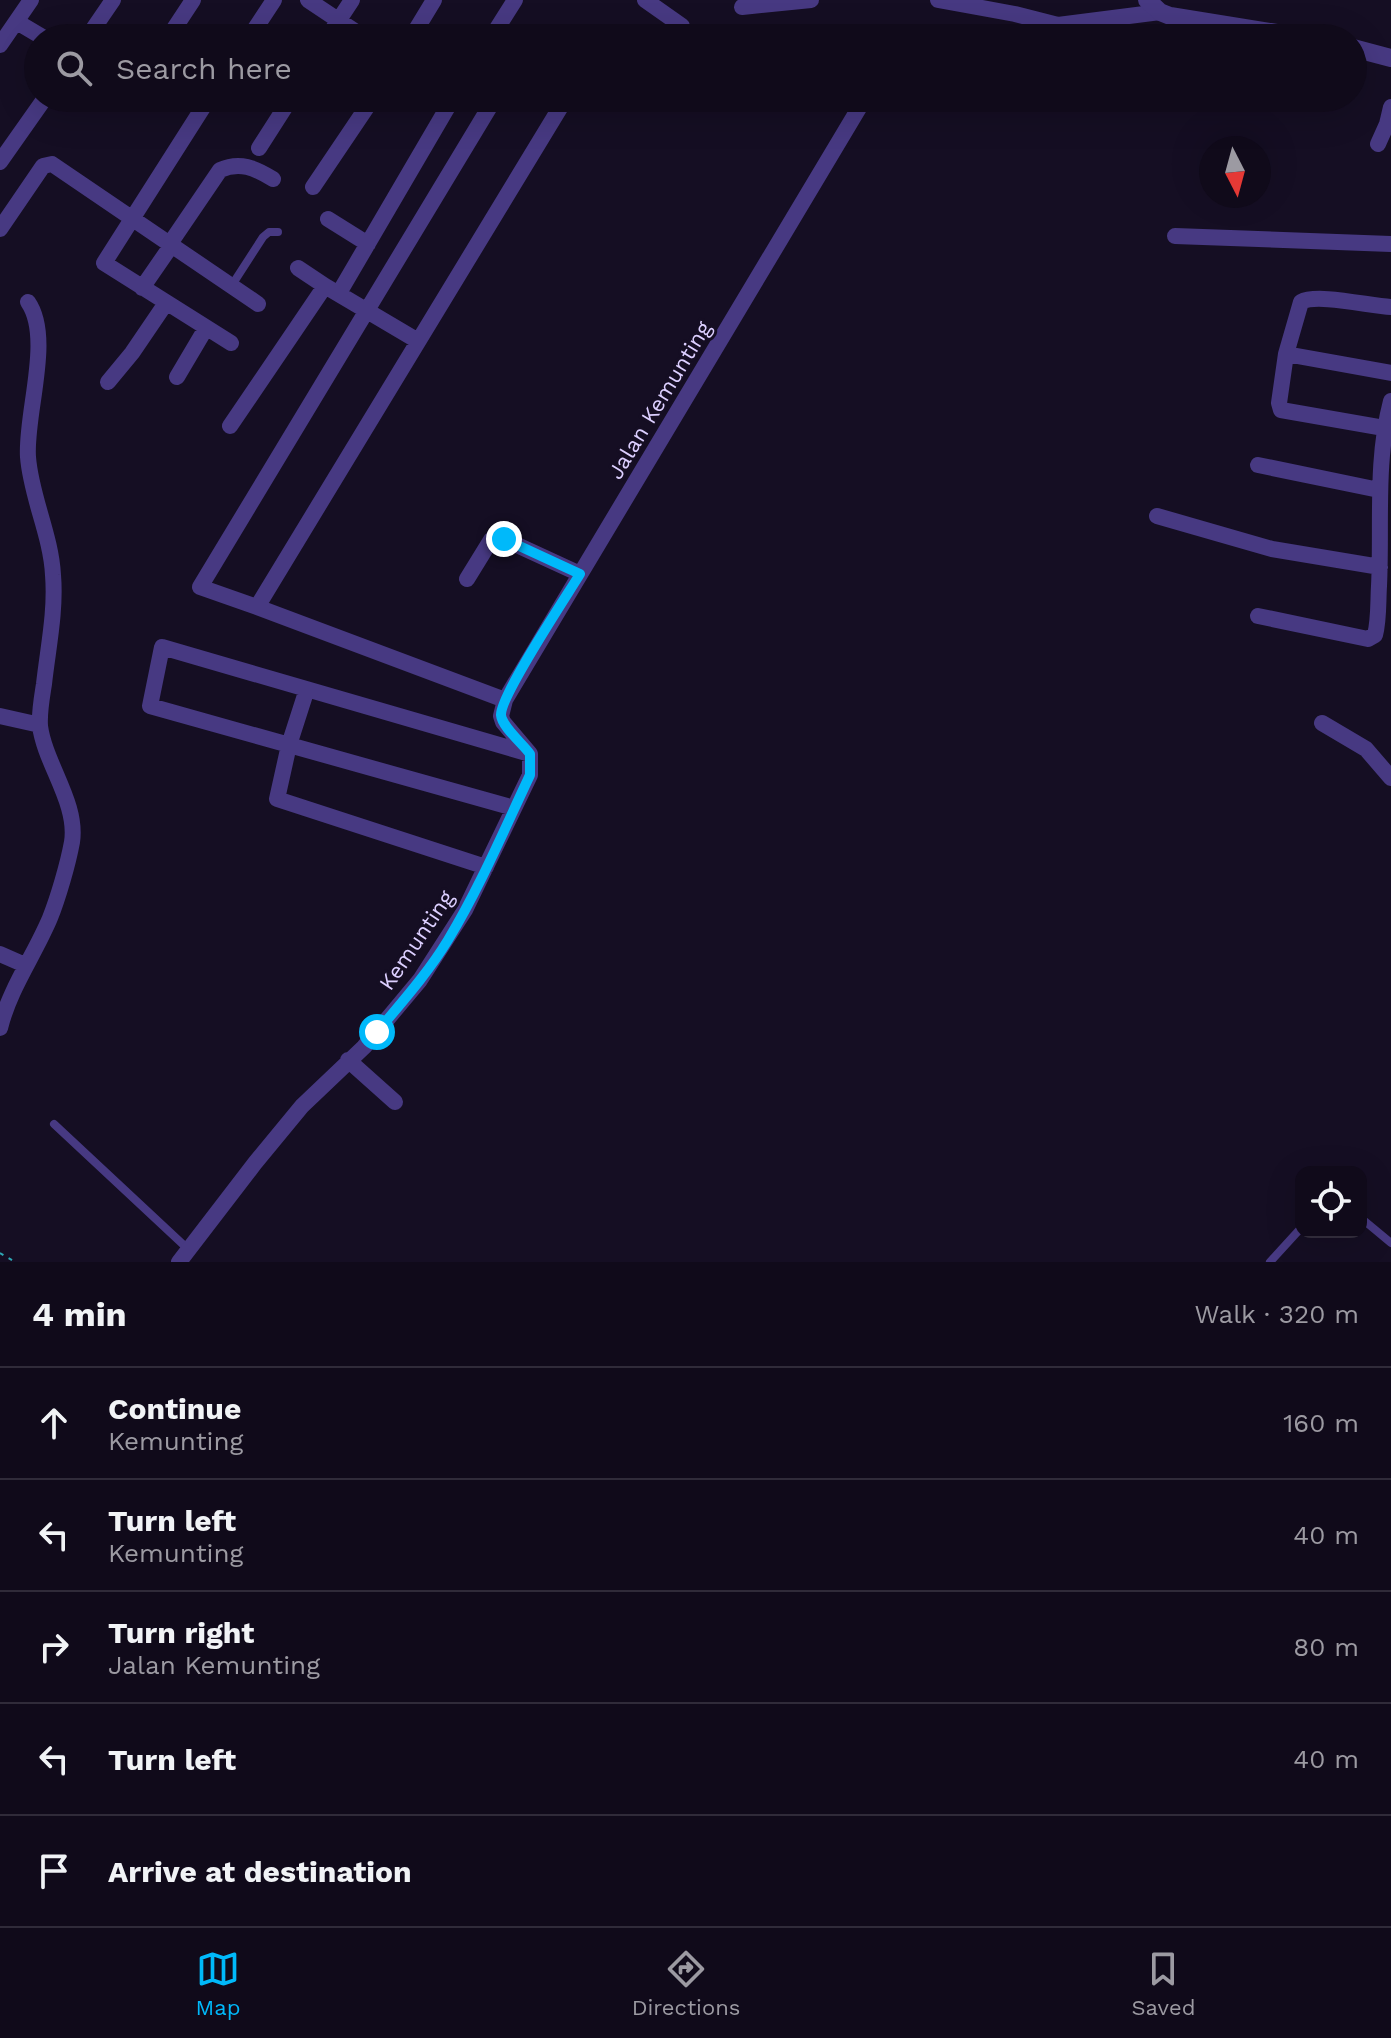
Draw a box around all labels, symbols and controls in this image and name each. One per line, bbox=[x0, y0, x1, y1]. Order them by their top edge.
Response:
search box bbox=[24, 24, 1367, 112]
icon: search bbox=[52, 46, 96, 90]
text: Search here bbox=[116, 51, 292, 86]
north arrow bbox=[1199, 136, 1271, 208]
street label: Jalan Kemunting bbox=[603, 317, 716, 484]
route end bbox=[486, 521, 522, 557]
street label: Kemunting bbox=[374, 886, 459, 995]
route start bbox=[359, 1014, 395, 1050]
map controls bbox=[1295, 1166, 1367, 1238]
button: locate bbox=[1295, 1166, 1367, 1238]
text: 4 min bbox=[32, 1294, 127, 1334]
text: Walk · 320 m bbox=[1194, 1299, 1359, 1329]
text: Continue bbox=[108, 1391, 241, 1426]
icon: ahead bbox=[32, 1401, 76, 1445]
text: 160 m bbox=[1283, 1408, 1359, 1438]
text: Kemunting bbox=[108, 1426, 243, 1456]
text: Turn left bbox=[108, 1503, 236, 1538]
icon: left bbox=[32, 1513, 76, 1557]
text: 40 m bbox=[1293, 1520, 1359, 1550]
text: Kemunting bbox=[108, 1538, 243, 1568]
text: Turn right bbox=[108, 1615, 254, 1650]
icon: right bbox=[32, 1625, 76, 1669]
text: 80 m bbox=[1293, 1632, 1359, 1662]
text: Jalan Kemunting bbox=[108, 1650, 320, 1680]
icon: left bbox=[32, 1737, 76, 1781]
text: Turn left bbox=[108, 1742, 236, 1777]
text: 40 m bbox=[1293, 1744, 1359, 1774]
icon: arrive bbox=[32, 1849, 76, 1893]
text: Arrive at destination bbox=[108, 1854, 412, 1889]
tab: Map bbox=[196, 1947, 240, 2020]
tab: Directions bbox=[632, 1947, 740, 2020]
tab: Saved bbox=[1132, 1947, 1195, 2020]

